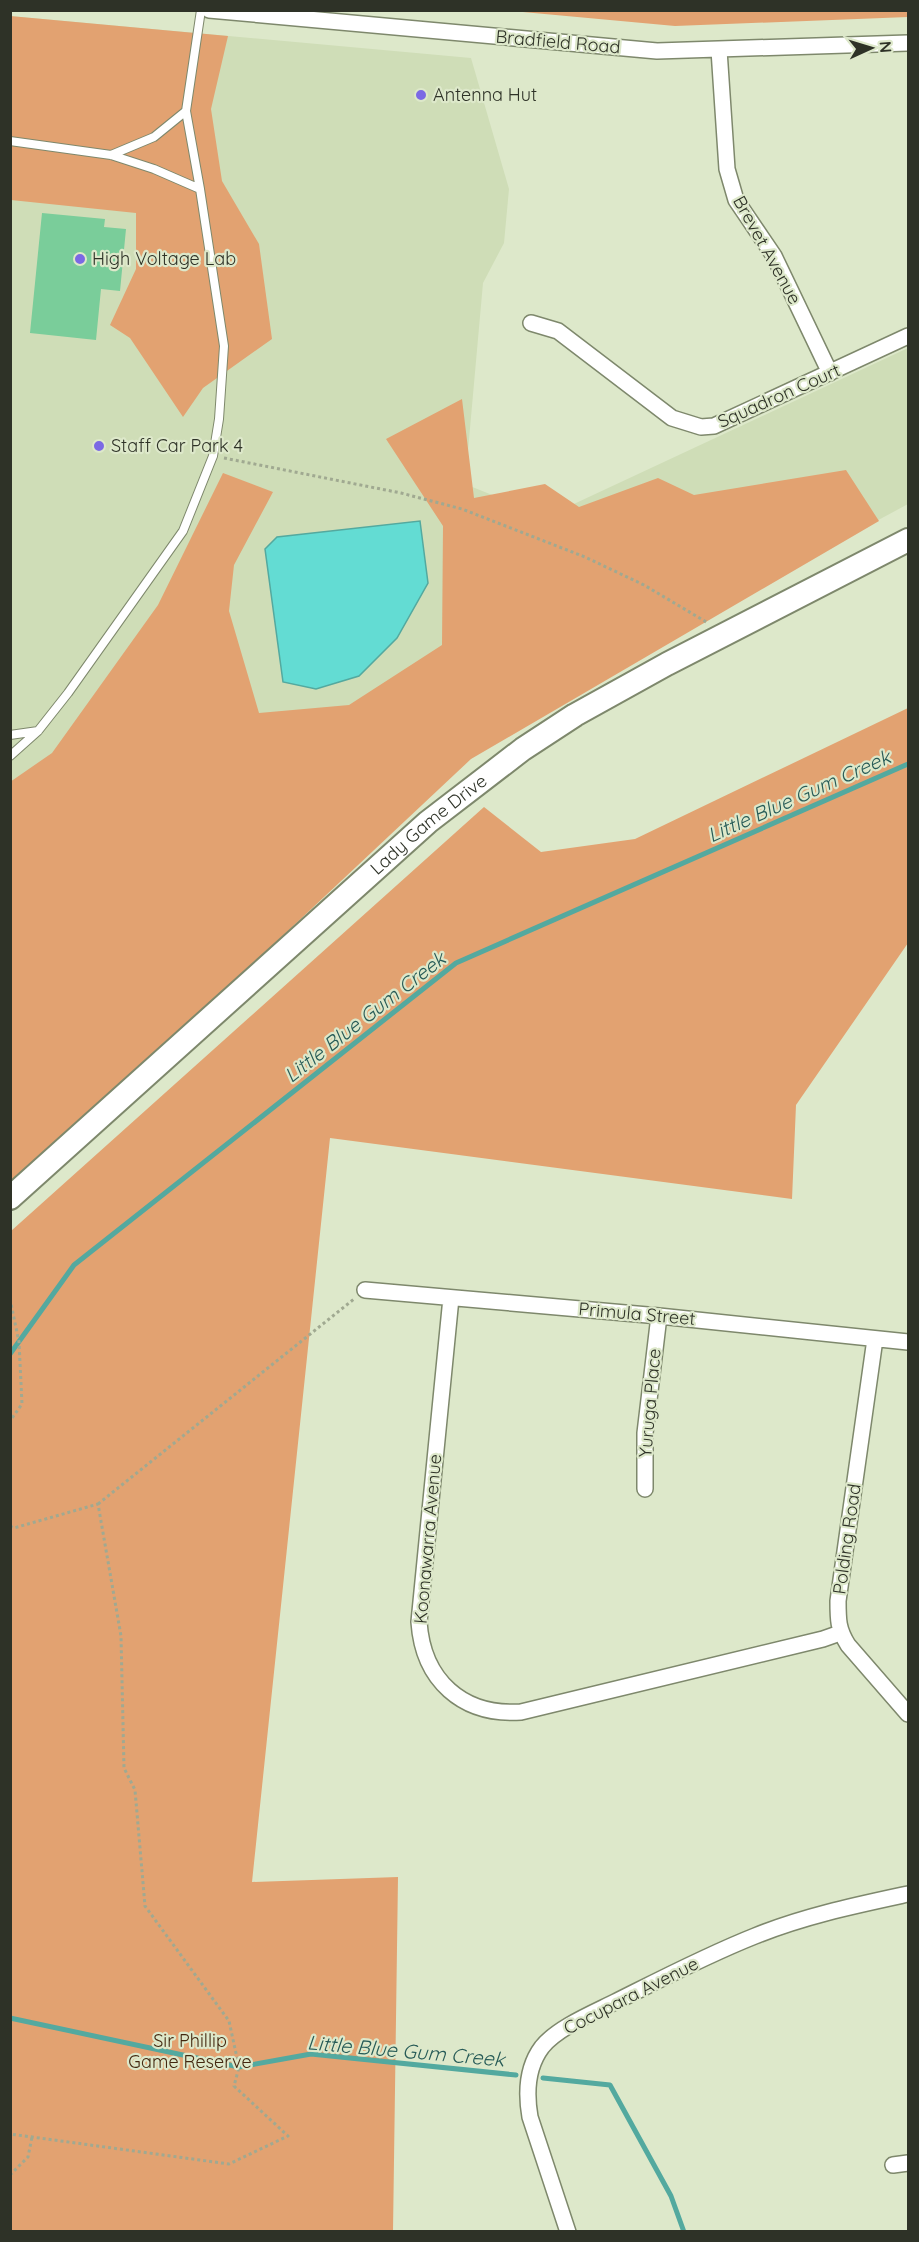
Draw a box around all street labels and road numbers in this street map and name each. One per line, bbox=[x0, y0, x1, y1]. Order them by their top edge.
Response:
street label: Bradfield Road bbox=[495, 25, 621, 58]
street label: Brevet Avenue bbox=[728, 191, 807, 308]
street label: Squadron Court bbox=[714, 358, 844, 433]
street label: Lady Game Drive bbox=[365, 769, 491, 880]
street label: Primula Street bbox=[578, 1297, 696, 1330]
street label: Yuruga Place bbox=[633, 1348, 666, 1458]
street label: Koonawarra Avenue bbox=[409, 1453, 446, 1625]
street label: Polding Road bbox=[827, 1482, 866, 1596]
street label: Cocupara Avenue bbox=[560, 1952, 702, 2039]

